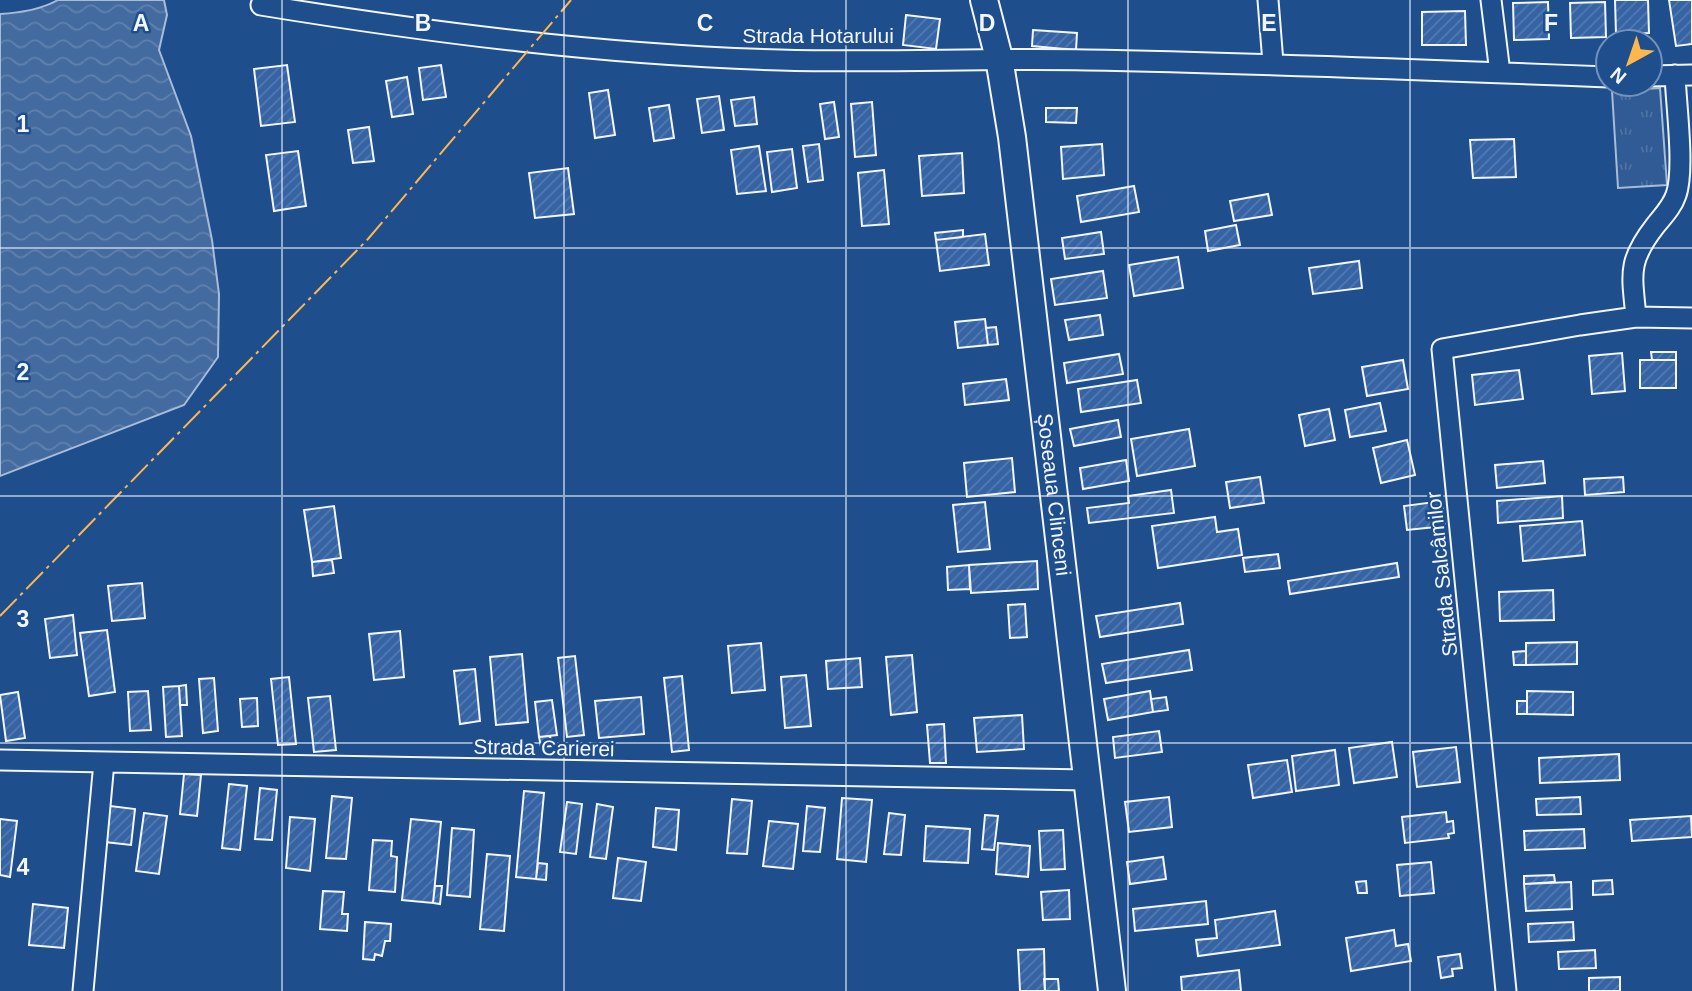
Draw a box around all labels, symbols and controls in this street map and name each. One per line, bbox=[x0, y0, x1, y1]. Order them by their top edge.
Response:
text: A bbox=[133, 10, 149, 36]
text: B bbox=[415, 10, 431, 36]
text: C bbox=[697, 10, 713, 36]
text: D bbox=[979, 10, 995, 36]
text: E bbox=[1261, 10, 1277, 36]
text: F bbox=[1544, 10, 1558, 36]
street label: Strada Hotarului bbox=[742, 24, 894, 47]
north arrow bbox=[1594, 28, 1664, 98]
text: N bbox=[1606, 63, 1630, 88]
text: 1 bbox=[17, 111, 30, 137]
text: 2 bbox=[17, 359, 29, 385]
street label: Șoseaua Clinceni bbox=[1033, 412, 1075, 577]
street label: Strada Salcâmilor bbox=[1421, 490, 1462, 658]
text: 3 bbox=[17, 606, 29, 632]
street label: Strada Carierei bbox=[473, 735, 615, 760]
text: 4 bbox=[17, 854, 30, 880]

